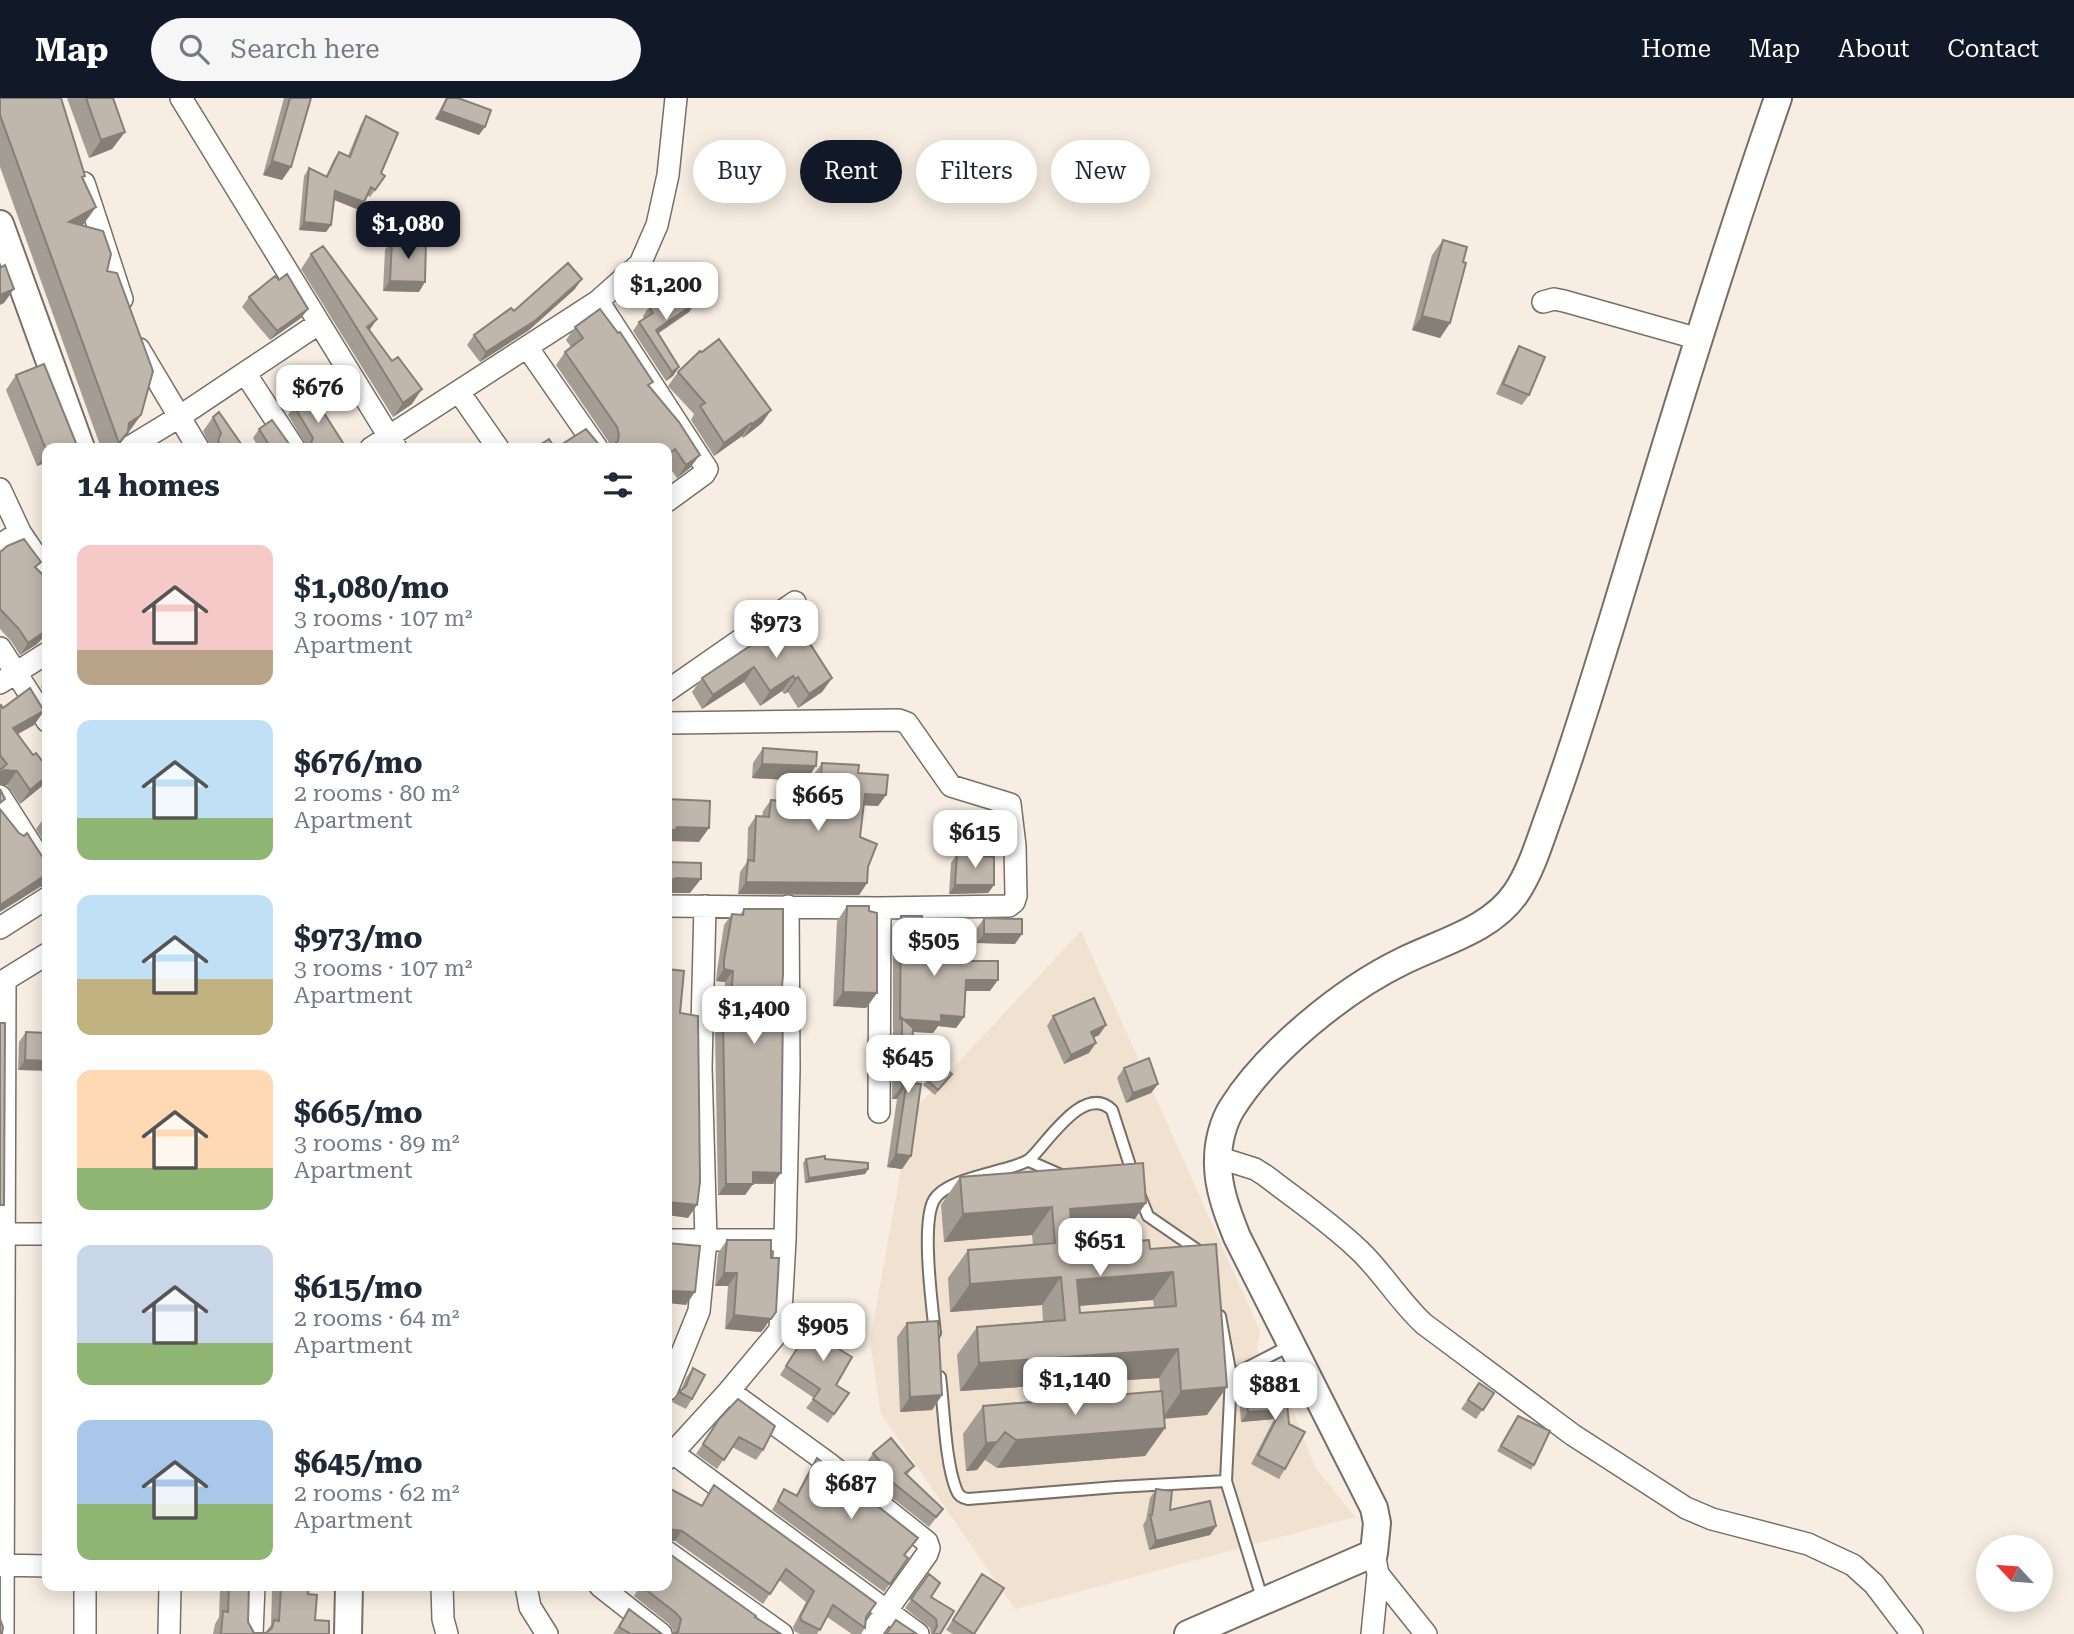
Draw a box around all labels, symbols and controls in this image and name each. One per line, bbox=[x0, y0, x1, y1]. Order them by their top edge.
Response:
search box bbox=[151, 18, 641, 81]
text: Map bbox=[35, 30, 109, 69]
icon: search bbox=[175, 30, 213, 68]
text: Search here bbox=[231, 34, 380, 64]
text: Home bbox=[1641, 35, 1711, 63]
text: Map bbox=[1749, 35, 1800, 63]
text: About bbox=[1838, 35, 1909, 63]
text: Contact bbox=[1947, 35, 2039, 63]
chip: Buy bbox=[693, 140, 786, 203]
chip: Rent bbox=[800, 140, 902, 203]
chip: Filters bbox=[916, 140, 1037, 203]
chip: New bbox=[1051, 140, 1150, 203]
pin: $1,080 bbox=[351, 202, 465, 261]
text: $1,080 bbox=[372, 210, 444, 237]
pin: $1,200 bbox=[609, 262, 723, 322]
text: $1,200 bbox=[630, 271, 702, 298]
pin: $676 bbox=[277, 366, 359, 425]
text: $676 bbox=[292, 374, 344, 401]
icon: filters bbox=[599, 466, 637, 504]
text: 14 homes bbox=[77, 468, 220, 503]
text: $1,080/mo bbox=[294, 570, 449, 605]
icon: home bbox=[133, 573, 217, 657]
pin: $973 bbox=[735, 601, 817, 660]
text: 3 rooms · 107 m² bbox=[294, 605, 472, 632]
text: $973 bbox=[750, 609, 802, 636]
text: Apartment bbox=[294, 632, 413, 659]
text: $676/mo bbox=[294, 745, 423, 780]
icon: home bbox=[133, 748, 217, 832]
pin: $665 bbox=[777, 774, 859, 833]
text: 2 rooms · 80 m² bbox=[294, 780, 460, 807]
text: $665 bbox=[792, 782, 844, 809]
text: Apartment bbox=[294, 807, 413, 834]
pin: $615 bbox=[934, 810, 1016, 870]
text: $615 bbox=[949, 819, 1001, 846]
pin: $505 bbox=[893, 918, 975, 978]
text: $973/mo bbox=[294, 920, 423, 955]
icon: home bbox=[133, 923, 217, 1007]
text: $505 bbox=[908, 927, 960, 954]
text: 3 rooms · 107 m² bbox=[294, 955, 472, 982]
text: Apartment bbox=[294, 982, 413, 1009]
pin: $1,400 bbox=[697, 986, 811, 1046]
text: $1,400 bbox=[718, 995, 790, 1022]
pin: $645 bbox=[867, 1035, 949, 1095]
text: $645 bbox=[882, 1044, 934, 1071]
text: $665/mo bbox=[294, 1095, 423, 1130]
icon: home bbox=[133, 1098, 217, 1182]
text: 3 rooms · 89 m² bbox=[294, 1130, 460, 1157]
text: Apartment bbox=[294, 1157, 413, 1184]
pin: $651 bbox=[1059, 1218, 1141, 1278]
text: $651 bbox=[1074, 1227, 1126, 1254]
text: $615/mo bbox=[294, 1270, 423, 1305]
icon: home bbox=[133, 1273, 217, 1357]
pin: $905 bbox=[782, 1304, 864, 1363]
text: 2 rooms · 64 m² bbox=[294, 1305, 460, 1332]
text: $905 bbox=[797, 1312, 849, 1339]
text: Apartment bbox=[294, 1332, 413, 1359]
pin: $1,140 bbox=[1018, 1358, 1132, 1417]
pin: $881 bbox=[1234, 1362, 1316, 1422]
text: $1,140 bbox=[1039, 1366, 1111, 1393]
text: $881 bbox=[1249, 1371, 1301, 1398]
text: $645/mo bbox=[294, 1445, 423, 1480]
icon: home bbox=[133, 1448, 217, 1532]
pin: $687 bbox=[810, 1462, 892, 1521]
text: $687 bbox=[825, 1470, 877, 1497]
text: 2 rooms · 62 m² bbox=[294, 1480, 460, 1507]
text: Apartment bbox=[294, 1507, 413, 1534]
north arrow bbox=[1976, 1535, 2053, 1612]
map controls bbox=[1976, 1535, 2053, 1612]

